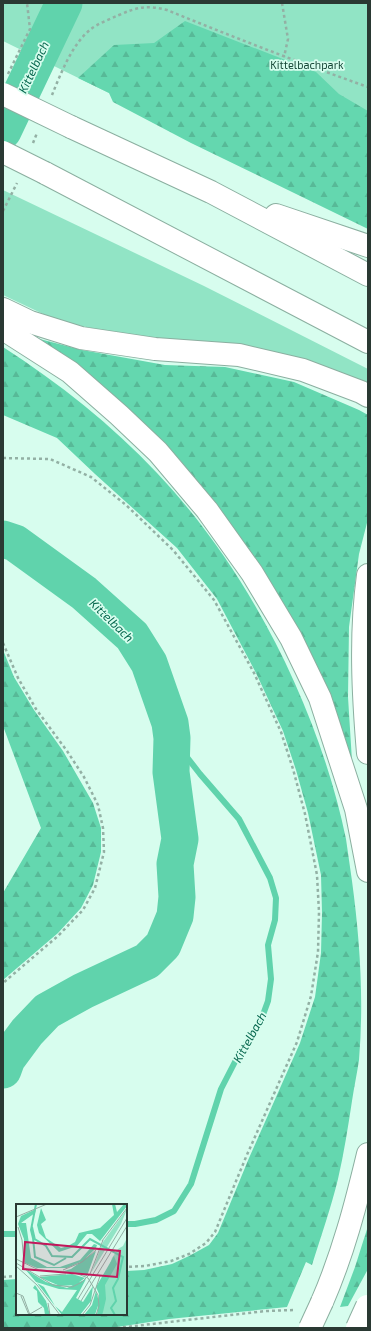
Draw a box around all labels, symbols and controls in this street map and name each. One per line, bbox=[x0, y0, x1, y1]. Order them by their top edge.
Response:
water label: Kittelbach bbox=[15, 39, 51, 95]
park label: Kittelbachpark bbox=[270, 58, 344, 71]
water label: Kittelbach bbox=[87, 596, 137, 644]
water label: Kittelbach bbox=[229, 1009, 269, 1065]
inset map bbox=[16, 1204, 127, 1315]

